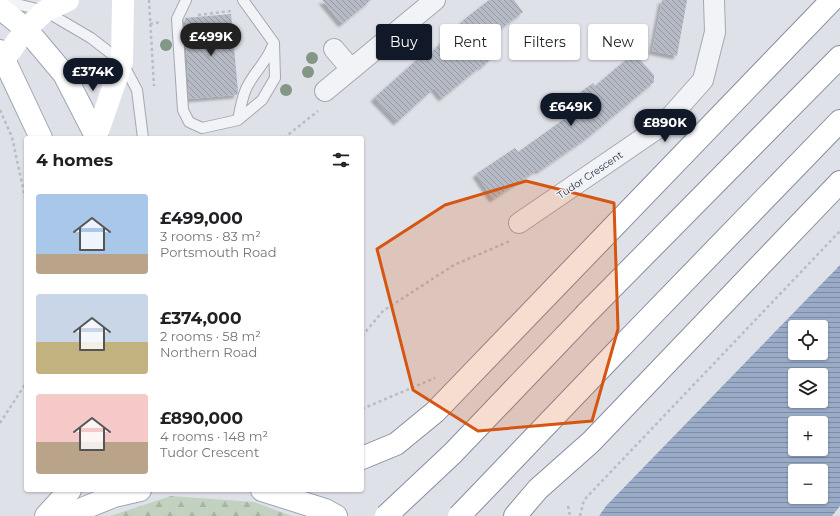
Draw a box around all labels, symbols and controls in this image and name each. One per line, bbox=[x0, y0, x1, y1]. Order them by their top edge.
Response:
pin: £499K bbox=[183, 23, 239, 57]
chip: Buy bbox=[376, 24, 432, 60]
chip: Rent bbox=[440, 24, 501, 60]
chip: Filters bbox=[509, 24, 580, 60]
chip: New bbox=[588, 24, 648, 60]
text: £499K bbox=[189, 28, 233, 44]
pin: £374K bbox=[65, 58, 121, 92]
text: £374K bbox=[72, 63, 114, 79]
pin: £649K bbox=[543, 93, 599, 127]
text: £649K bbox=[549, 98, 593, 114]
pin: £890K bbox=[637, 109, 693, 143]
text: £890K bbox=[643, 114, 687, 130]
street label: Tudor Crescent bbox=[555, 148, 625, 202]
icon: filters bbox=[330, 149, 352, 171]
text: 4 homes bbox=[36, 150, 113, 170]
text: £499,000 bbox=[160, 208, 243, 228]
icon: home bbox=[68, 210, 116, 258]
text: 3 rooms · 83 m² bbox=[160, 228, 261, 244]
text: Portsmouth Road bbox=[160, 244, 277, 260]
text: £374,000 bbox=[160, 308, 241, 328]
icon: home bbox=[68, 310, 116, 358]
map controls bbox=[788, 320, 828, 504]
button: locate bbox=[788, 320, 828, 360]
text: 2 rooms · 58 m² bbox=[160, 328, 261, 344]
text: Northern Road bbox=[160, 344, 257, 360]
button: layers bbox=[788, 368, 828, 408]
text: £890,000 bbox=[160, 408, 243, 428]
icon: home bbox=[68, 410, 116, 458]
button: + bbox=[788, 416, 828, 456]
text: 4 rooms · 148 m² bbox=[160, 428, 268, 444]
text: Tudor Crescent bbox=[160, 444, 259, 460]
button: − bbox=[788, 464, 828, 504]

